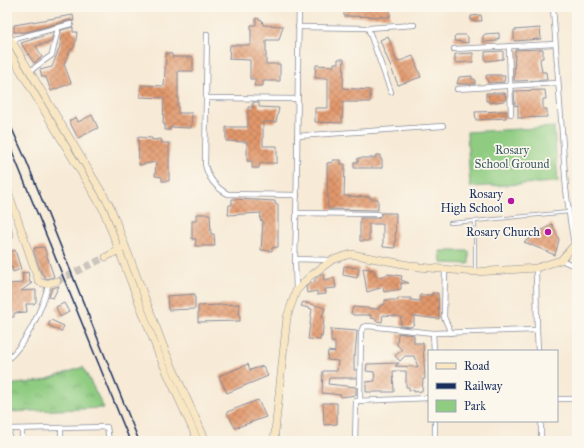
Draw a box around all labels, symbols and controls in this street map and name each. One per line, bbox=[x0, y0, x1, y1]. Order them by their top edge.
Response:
park label: Rosary School Ground bbox=[475, 143, 549, 171]
place label: Rosary High School bbox=[440, 187, 504, 216]
marker: Rosary High School bbox=[506, 196, 516, 206]
place label: Rosary Church bbox=[466, 225, 540, 239]
marker: Rosary Church bbox=[543, 227, 553, 237]
legend bbox=[428, 350, 558, 422]
text: Road bbox=[464, 359, 490, 373]
text: Railway bbox=[464, 379, 503, 393]
text: Park bbox=[464, 399, 486, 413]

